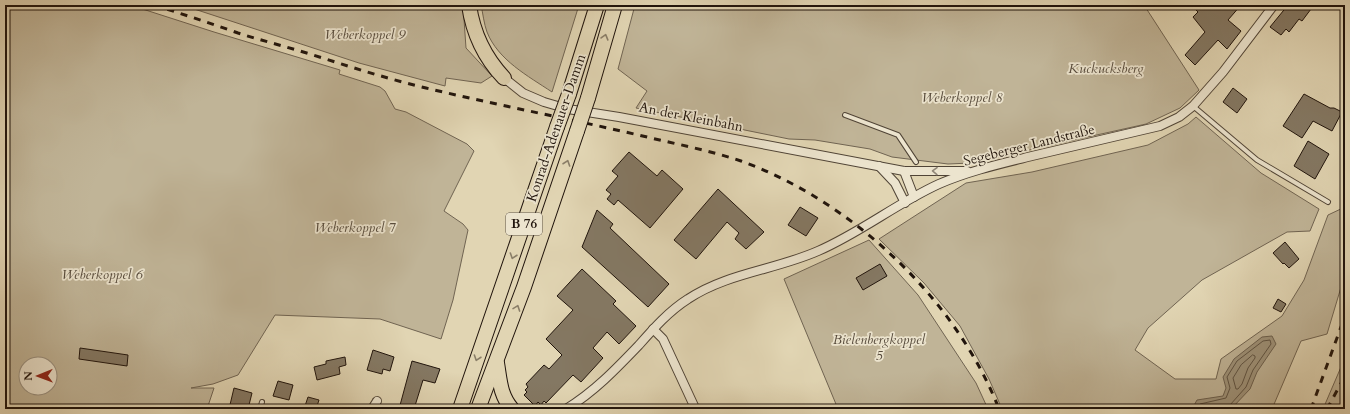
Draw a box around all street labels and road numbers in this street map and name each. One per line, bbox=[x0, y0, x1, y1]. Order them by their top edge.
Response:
street label: Konrad-Adenauer-Damm bbox=[522, 51, 590, 204]
street label: An der Kleinbahn bbox=[637, 98, 745, 136]
street label: Segeberger Landstraße bbox=[961, 120, 1097, 170]
road number: B 76 bbox=[506, 213, 542, 235]

